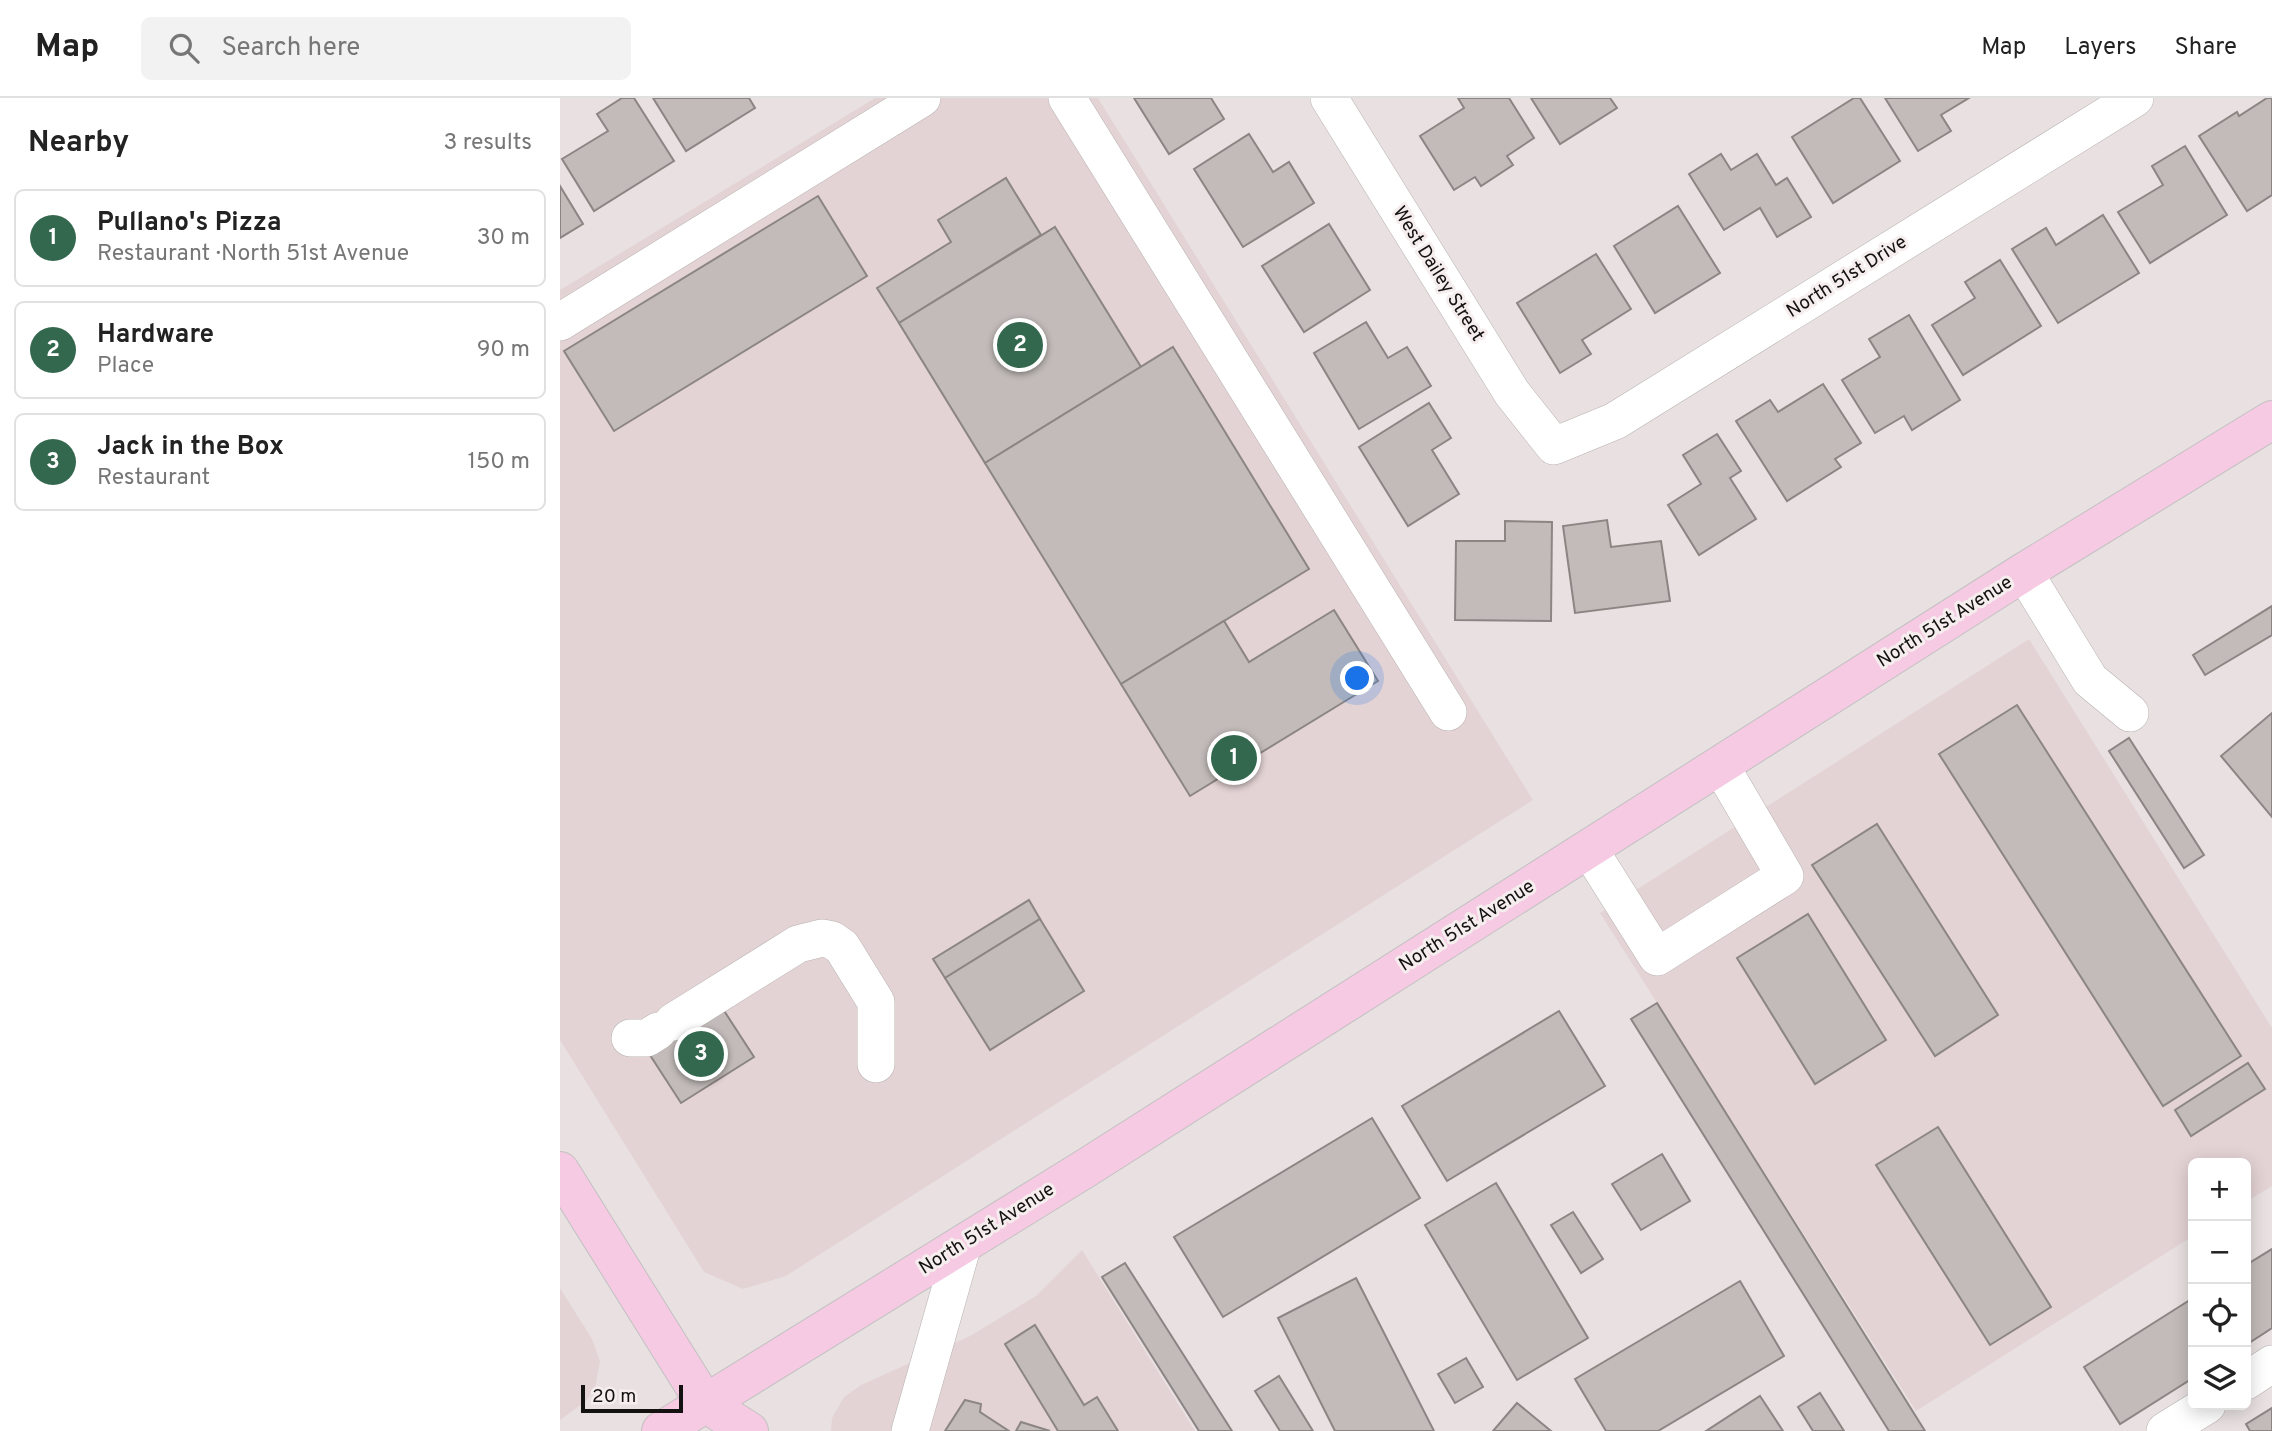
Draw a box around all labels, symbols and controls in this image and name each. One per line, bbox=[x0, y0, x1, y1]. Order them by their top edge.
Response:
search box bbox=[141, 17, 631, 80]
text: Map bbox=[35, 27, 99, 69]
icon: search bbox=[165, 29, 203, 67]
text: Search here bbox=[221, 32, 360, 65]
text: Map bbox=[1981, 33, 2026, 63]
text: Layers bbox=[2064, 33, 2136, 63]
text: Share bbox=[2174, 33, 2237, 63]
text: Nearby bbox=[28, 125, 129, 162]
text: 3 results bbox=[443, 129, 532, 158]
street label: West Dailey Street bbox=[1387, 202, 1489, 346]
text: Pullano's Pizza bbox=[97, 207, 281, 240]
text: 1 bbox=[48, 224, 58, 253]
text: 30 m bbox=[477, 224, 530, 253]
street label: North 51st Drive bbox=[1782, 230, 1912, 324]
text: Restaurant · North 51st Avenue bbox=[97, 240, 409, 269]
text: Hardware bbox=[97, 319, 214, 352]
pin: 2 bbox=[997, 319, 1043, 371]
text: 2 bbox=[46, 336, 60, 365]
text: 90 m bbox=[477, 336, 530, 365]
text: Place bbox=[97, 352, 154, 381]
text: Jack in the Box bbox=[97, 431, 284, 464]
text: 3 bbox=[46, 448, 60, 477]
text: 150 m bbox=[468, 448, 530, 477]
text: Restaurant bbox=[97, 464, 210, 493]
street label: North 51st Avenue bbox=[1873, 571, 2017, 673]
your location bbox=[1340, 661, 1374, 695]
pin: 1 bbox=[1211, 732, 1257, 784]
street label: North 51st Avenue bbox=[1395, 875, 1539, 977]
pin: 3 bbox=[678, 1028, 724, 1080]
map controls bbox=[2188, 1158, 2251, 1410]
button: + bbox=[2188, 1158, 2251, 1221]
street label: North 51st Avenue bbox=[915, 1178, 1059, 1280]
button: − bbox=[2188, 1221, 2251, 1284]
button: locate bbox=[2188, 1284, 2251, 1347]
button: layers bbox=[2188, 1347, 2251, 1410]
scale bar bbox=[581, 1382, 682, 1414]
text: 20 m bbox=[592, 1385, 636, 1409]

